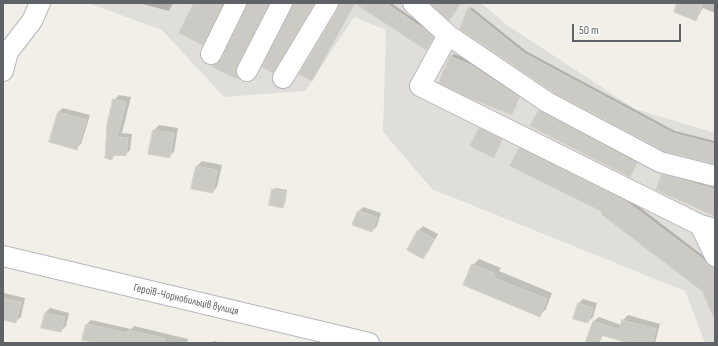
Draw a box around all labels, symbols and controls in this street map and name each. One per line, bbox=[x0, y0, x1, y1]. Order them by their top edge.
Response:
scale bar bbox=[574, 16, 683, 42]
text: 50 m bbox=[579, 23, 599, 38]
street label: Героїв-Чорнобильців вулиця bbox=[132, 281, 240, 319]

